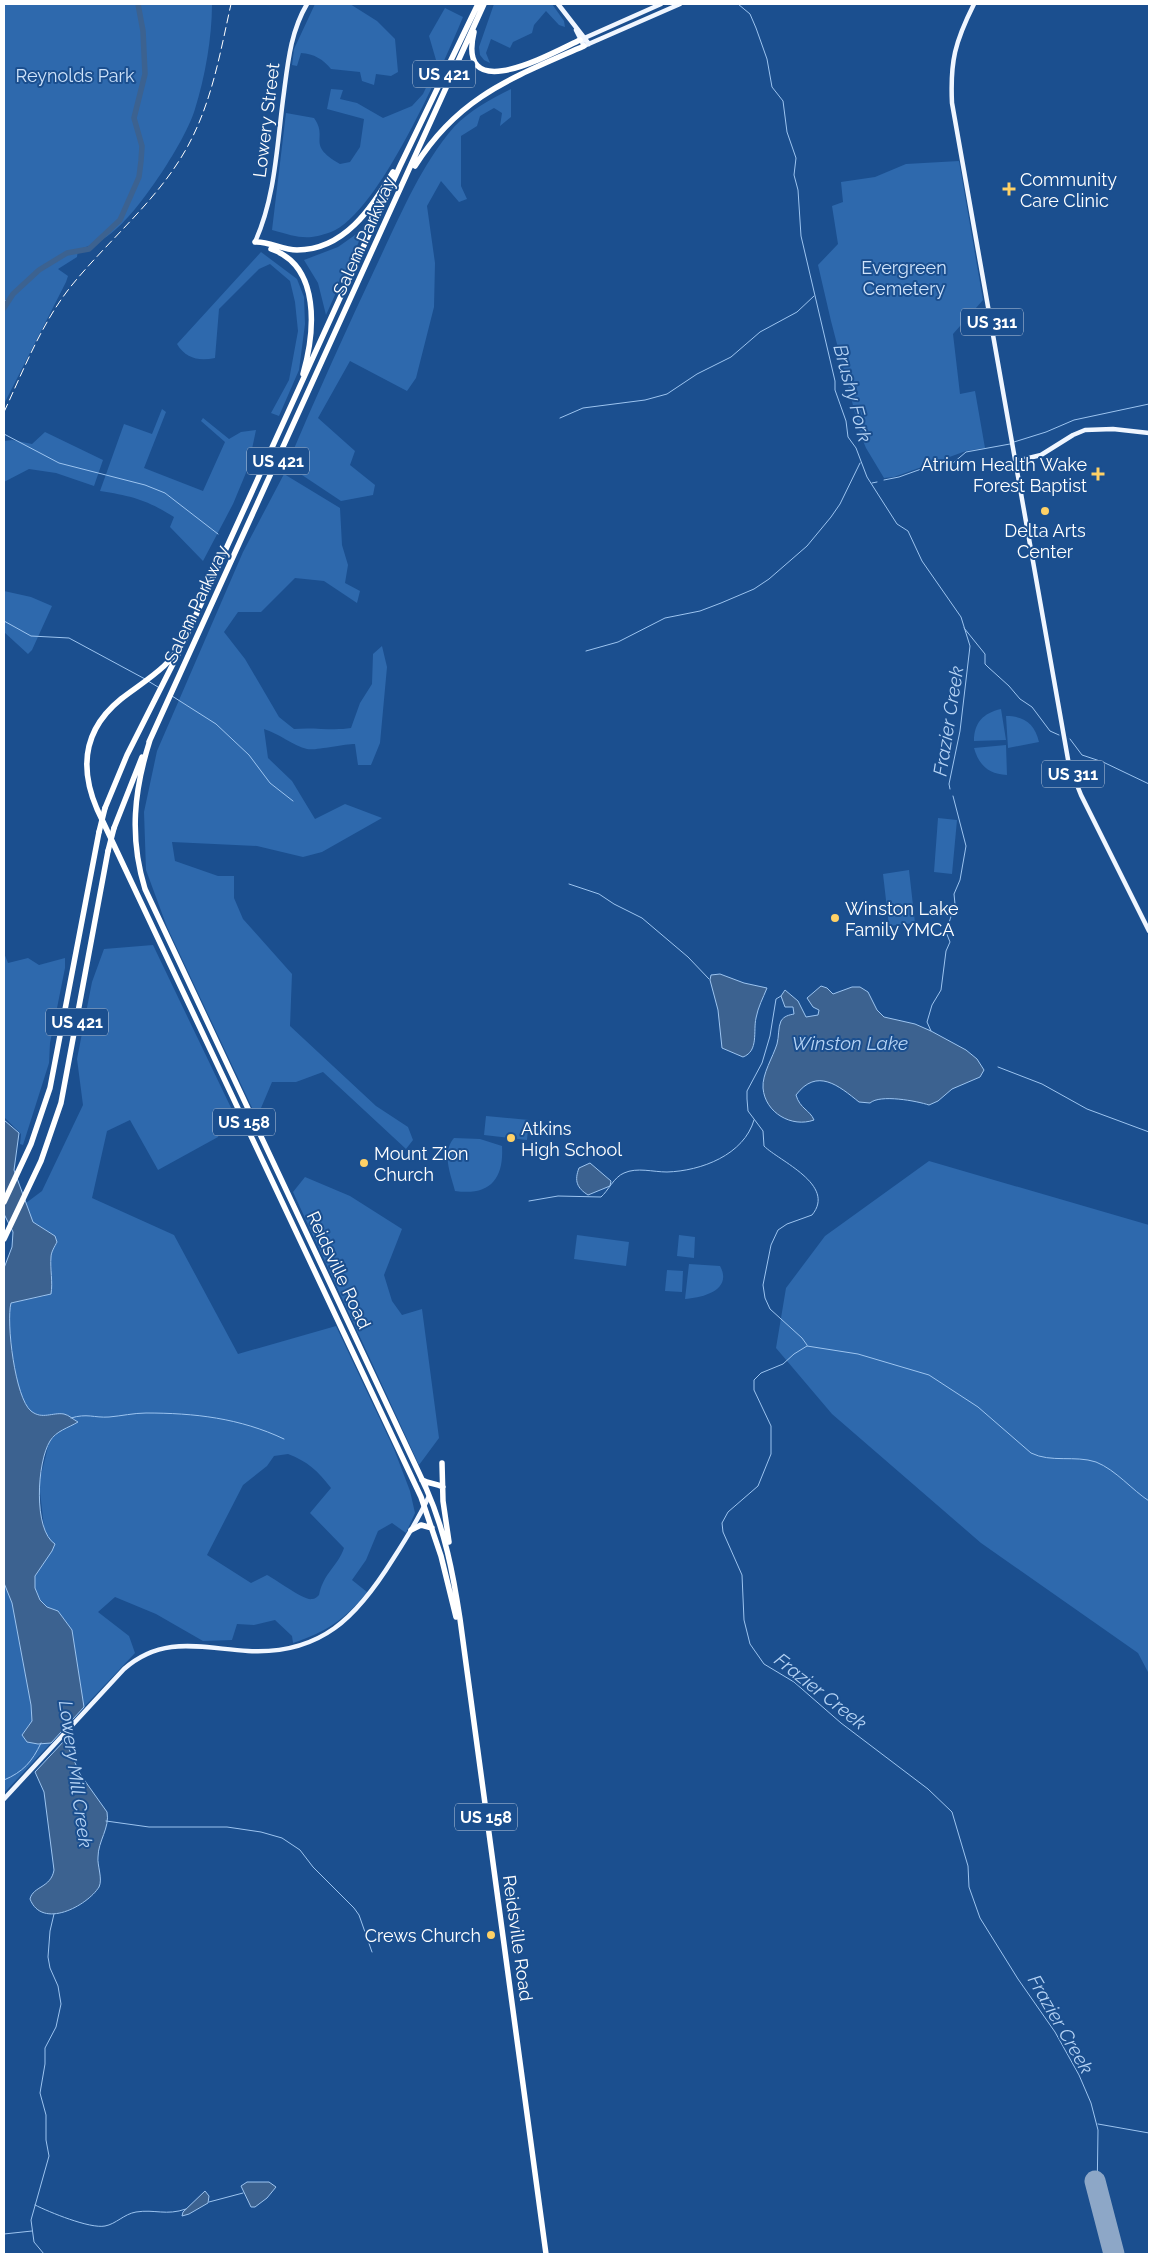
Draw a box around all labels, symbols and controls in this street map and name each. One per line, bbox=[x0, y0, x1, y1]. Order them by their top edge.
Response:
street label: Lowery Street bbox=[249, 61, 283, 179]
road number: US 421 bbox=[413, 61, 475, 88]
park label: Reynolds Park bbox=[16, 65, 135, 86]
place label: Community Care Clinic bbox=[1020, 169, 1117, 211]
street label: Salem Parkway bbox=[328, 173, 400, 299]
marker: Community Care Clinic bbox=[1002, 182, 1016, 196]
park label: Evergreen Cemetery bbox=[861, 257, 947, 299]
road number: US 311 bbox=[961, 308, 1023, 336]
water label: Brushy Fork bbox=[829, 342, 877, 444]
road number: US 421 bbox=[247, 448, 309, 474]
place label: Atrium Health Wake Forest Baptist bbox=[921, 454, 1087, 496]
marker: Atrium Health Wake Forest Baptist bbox=[1091, 467, 1105, 481]
marker: Delta Arts Center bbox=[1039, 505, 1051, 517]
place label: Delta Arts Center bbox=[1004, 520, 1086, 562]
street label: Salem Parkway bbox=[159, 541, 233, 666]
water label: Frazier Creek bbox=[928, 664, 968, 778]
road number: US 311 bbox=[1042, 761, 1104, 788]
place label: Winston Lake Family YMCA bbox=[845, 898, 959, 940]
marker: Winston Lake Family YMCA bbox=[829, 912, 841, 924]
road number: US 421 bbox=[46, 1009, 108, 1036]
water label: Winston Lake bbox=[792, 1032, 908, 1054]
road number: US 158 bbox=[213, 1108, 275, 1136]
place label: Atkins High School bbox=[521, 1118, 622, 1160]
marker: Atkins High School bbox=[505, 1132, 517, 1144]
place label: Mount Zion Church bbox=[374, 1143, 469, 1185]
marker: Mount Zion Church bbox=[358, 1157, 370, 1169]
street label: Reidsville Road bbox=[303, 1208, 375, 1332]
water label: Frazier Creek bbox=[771, 1648, 871, 1734]
water label: Lowery Mill Creek bbox=[55, 1699, 97, 1849]
road number: US 158 bbox=[455, 1804, 517, 1830]
street label: Reidsville Road bbox=[499, 1874, 537, 2002]
place label: Crews Church bbox=[365, 1925, 481, 1946]
marker: Crews Church bbox=[485, 1929, 497, 1941]
water label: Frazier Creek bbox=[1024, 1970, 1098, 2078]

